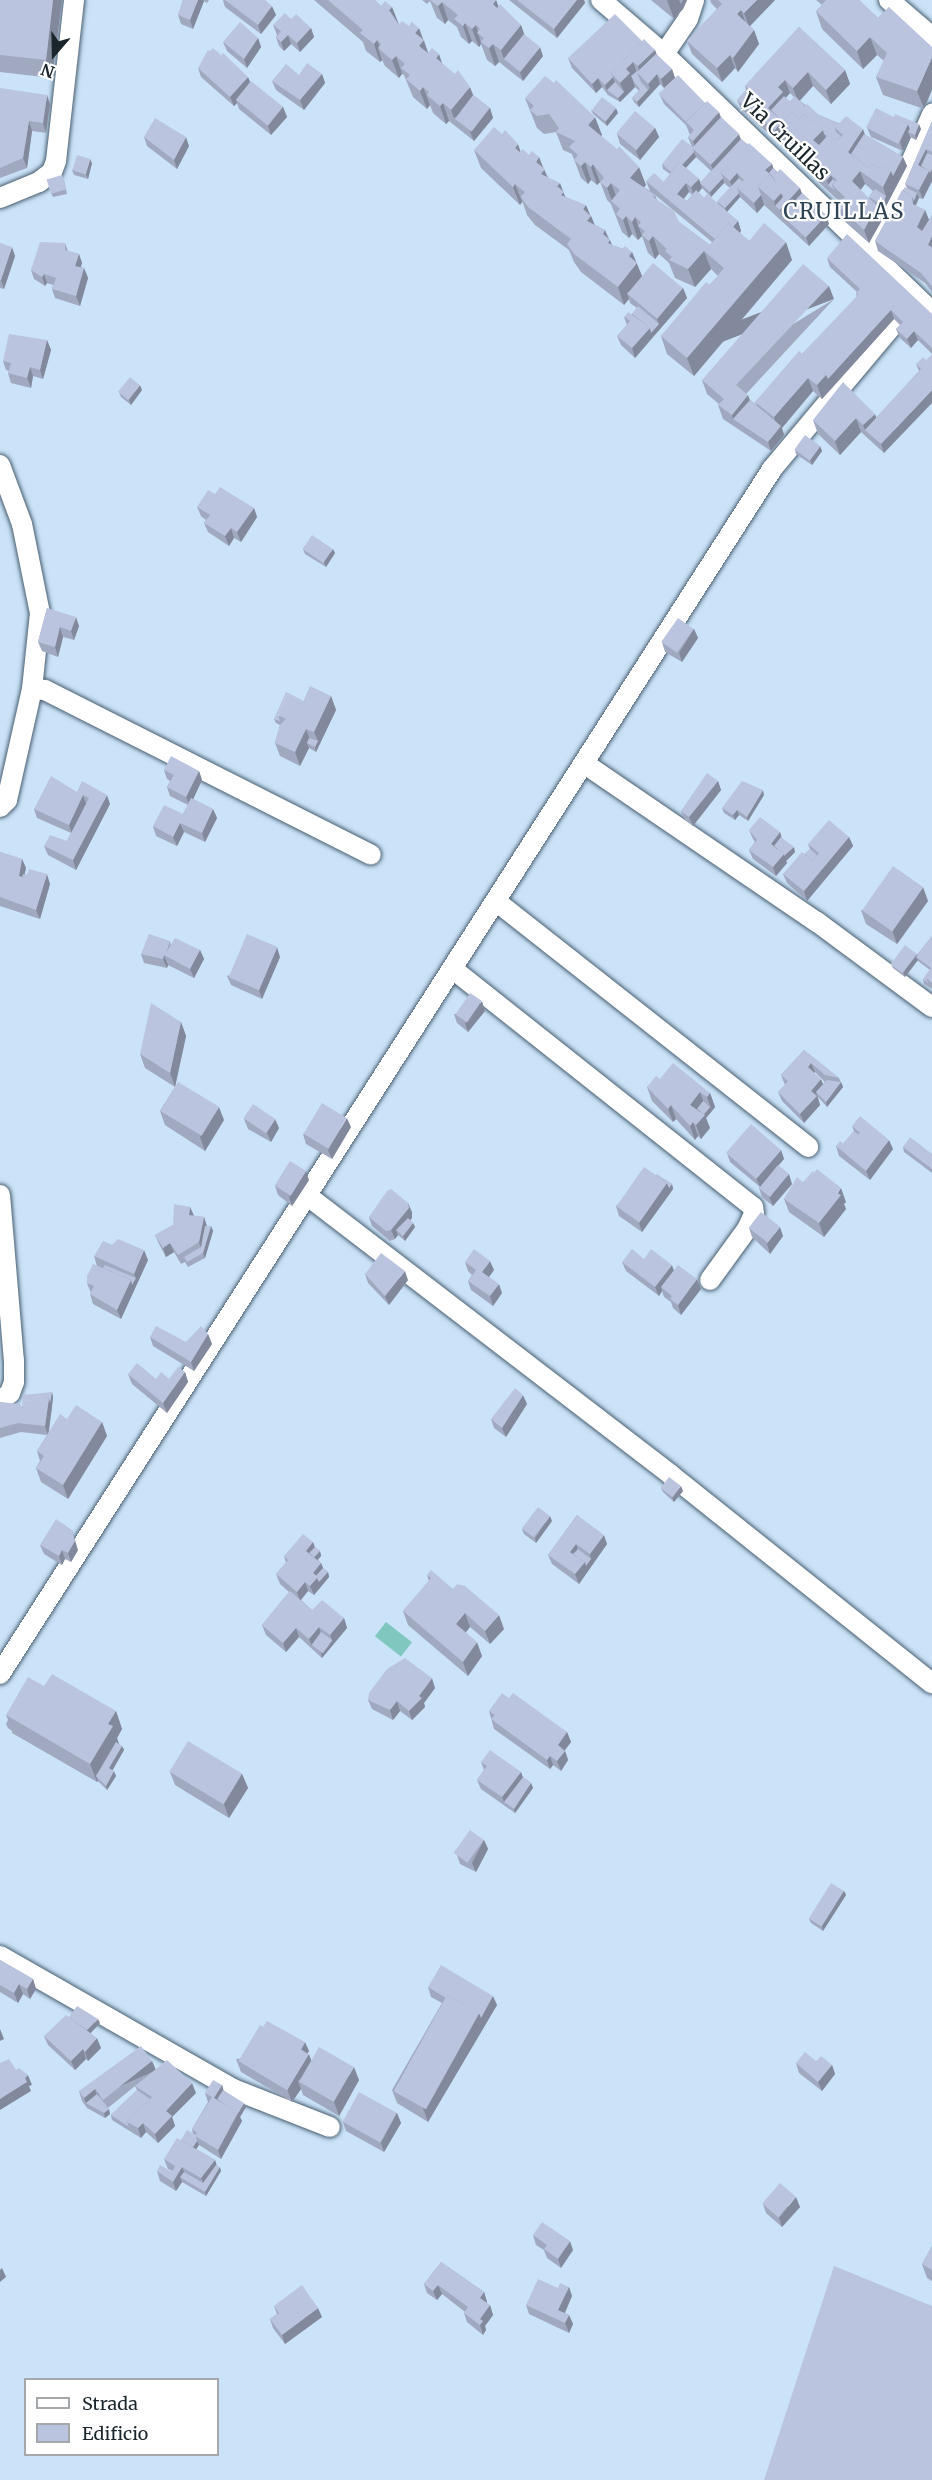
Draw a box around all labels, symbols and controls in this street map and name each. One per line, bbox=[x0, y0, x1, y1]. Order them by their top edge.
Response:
north arrow bbox=[24, 24, 84, 84]
text: N bbox=[38, 59, 57, 82]
street label: Via Cruillas bbox=[735, 88, 835, 186]
district label: CRUILLAS bbox=[783, 199, 905, 225]
legend bbox=[24, 2378, 219, 2456]
text: Strada bbox=[82, 2392, 138, 2415]
text: Edificio bbox=[82, 2422, 148, 2445]

